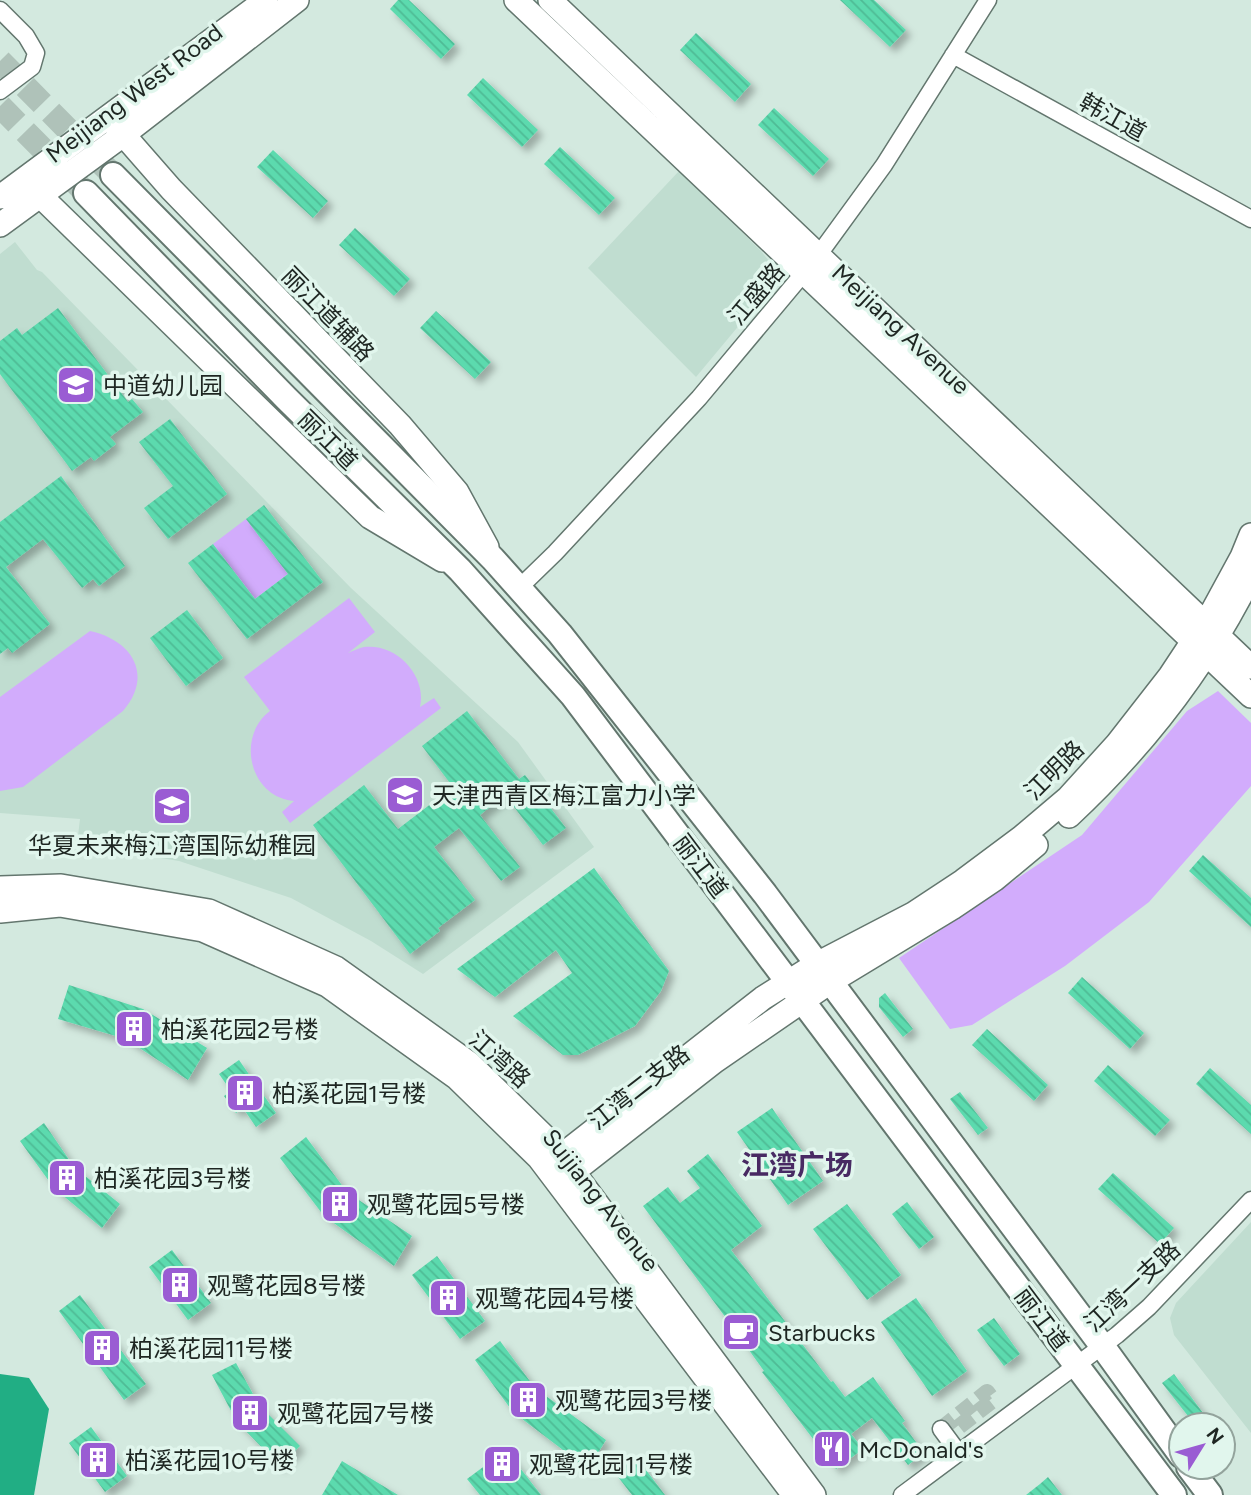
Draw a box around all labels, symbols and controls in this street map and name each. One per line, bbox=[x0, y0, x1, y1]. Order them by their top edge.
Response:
street label: Meijiang West Road bbox=[40, 17, 228, 169]
street label: 韩江道 bbox=[1074, 87, 1152, 147]
street label: 江盛路 bbox=[722, 257, 790, 331]
street label: Meijiang Avenue bbox=[826, 258, 976, 400]
street label: 丽江道辅路 bbox=[276, 261, 380, 367]
school or university icon: 中道幼儿园 bbox=[55, 364, 97, 406]
place label: 中道幼儿园 bbox=[103, 371, 223, 400]
street label: 丽江道 bbox=[292, 404, 364, 476]
street label: 江明路 bbox=[1018, 734, 1090, 806]
school or university icon: 天津西青区梅江富力小学 bbox=[384, 774, 426, 816]
place label: 天津西青区梅江富力小学 bbox=[432, 781, 696, 810]
school or university icon: 华夏未来梅江湾国际幼稚园 bbox=[151, 785, 193, 827]
street label: 丽江道 bbox=[668, 829, 734, 903]
place label: 华夏未来梅江湾国际幼稚园 bbox=[28, 831, 316, 860]
building icon: 柏溪花园2号楼 bbox=[113, 1008, 155, 1050]
place label: 柏溪花园2号楼 bbox=[161, 1015, 318, 1044]
street label: 江湾路 bbox=[464, 1024, 536, 1094]
street label: 江湾二支路 bbox=[583, 1039, 695, 1135]
building icon: 柏溪花园1号楼 bbox=[224, 1072, 266, 1114]
place label: 柏溪花园1号楼 bbox=[272, 1079, 426, 1108]
street label: Suijiang Avenue bbox=[536, 1123, 666, 1277]
district label: 江湾广场 bbox=[741, 1148, 853, 1182]
building icon: 柏溪花园3号楼 bbox=[46, 1157, 88, 1199]
place label: 柏溪花园3号楼 bbox=[94, 1164, 251, 1193]
building icon: 观鹭花园5号楼 bbox=[319, 1183, 361, 1225]
place label: 观鹭花园5号楼 bbox=[367, 1190, 525, 1219]
street label: 江湾一支路 bbox=[1078, 1234, 1186, 1338]
building icon: 观鹭花园8号楼 bbox=[159, 1264, 201, 1306]
place label: 观鹭花园8号楼 bbox=[207, 1271, 366, 1300]
building icon: 观鹭花园4号楼 bbox=[427, 1277, 469, 1319]
street label: 丽江道 bbox=[1009, 1282, 1075, 1356]
place label: 观鹭花园4号楼 bbox=[475, 1284, 634, 1313]
cafe icon: Starbucks bbox=[720, 1311, 762, 1353]
place label: Starbucks bbox=[768, 1318, 875, 1347]
building icon: 柏溪花园11号楼 bbox=[81, 1327, 123, 1369]
place label: 柏溪花园11号楼 bbox=[129, 1334, 293, 1363]
building icon: 观鹭花园3号楼 bbox=[507, 1379, 549, 1421]
place label: 观鹭花园3号楼 bbox=[555, 1386, 712, 1415]
building icon: 观鹭花园7号楼 bbox=[229, 1392, 271, 1434]
place label: 观鹭花园7号楼 bbox=[277, 1399, 434, 1428]
north arrow bbox=[1167, 1411, 1237, 1481]
text: N bbox=[1202, 1423, 1229, 1449]
restaurant icon: McDonald's bbox=[811, 1428, 853, 1470]
place label: McDonald's bbox=[859, 1435, 984, 1464]
building icon: 柏溪花园10号楼 bbox=[77, 1439, 119, 1481]
building icon: 观鹭花园11号楼 bbox=[481, 1443, 523, 1485]
place label: 柏溪花园10号楼 bbox=[125, 1446, 294, 1475]
place label: 观鹭花园11号楼 bbox=[529, 1450, 693, 1479]

